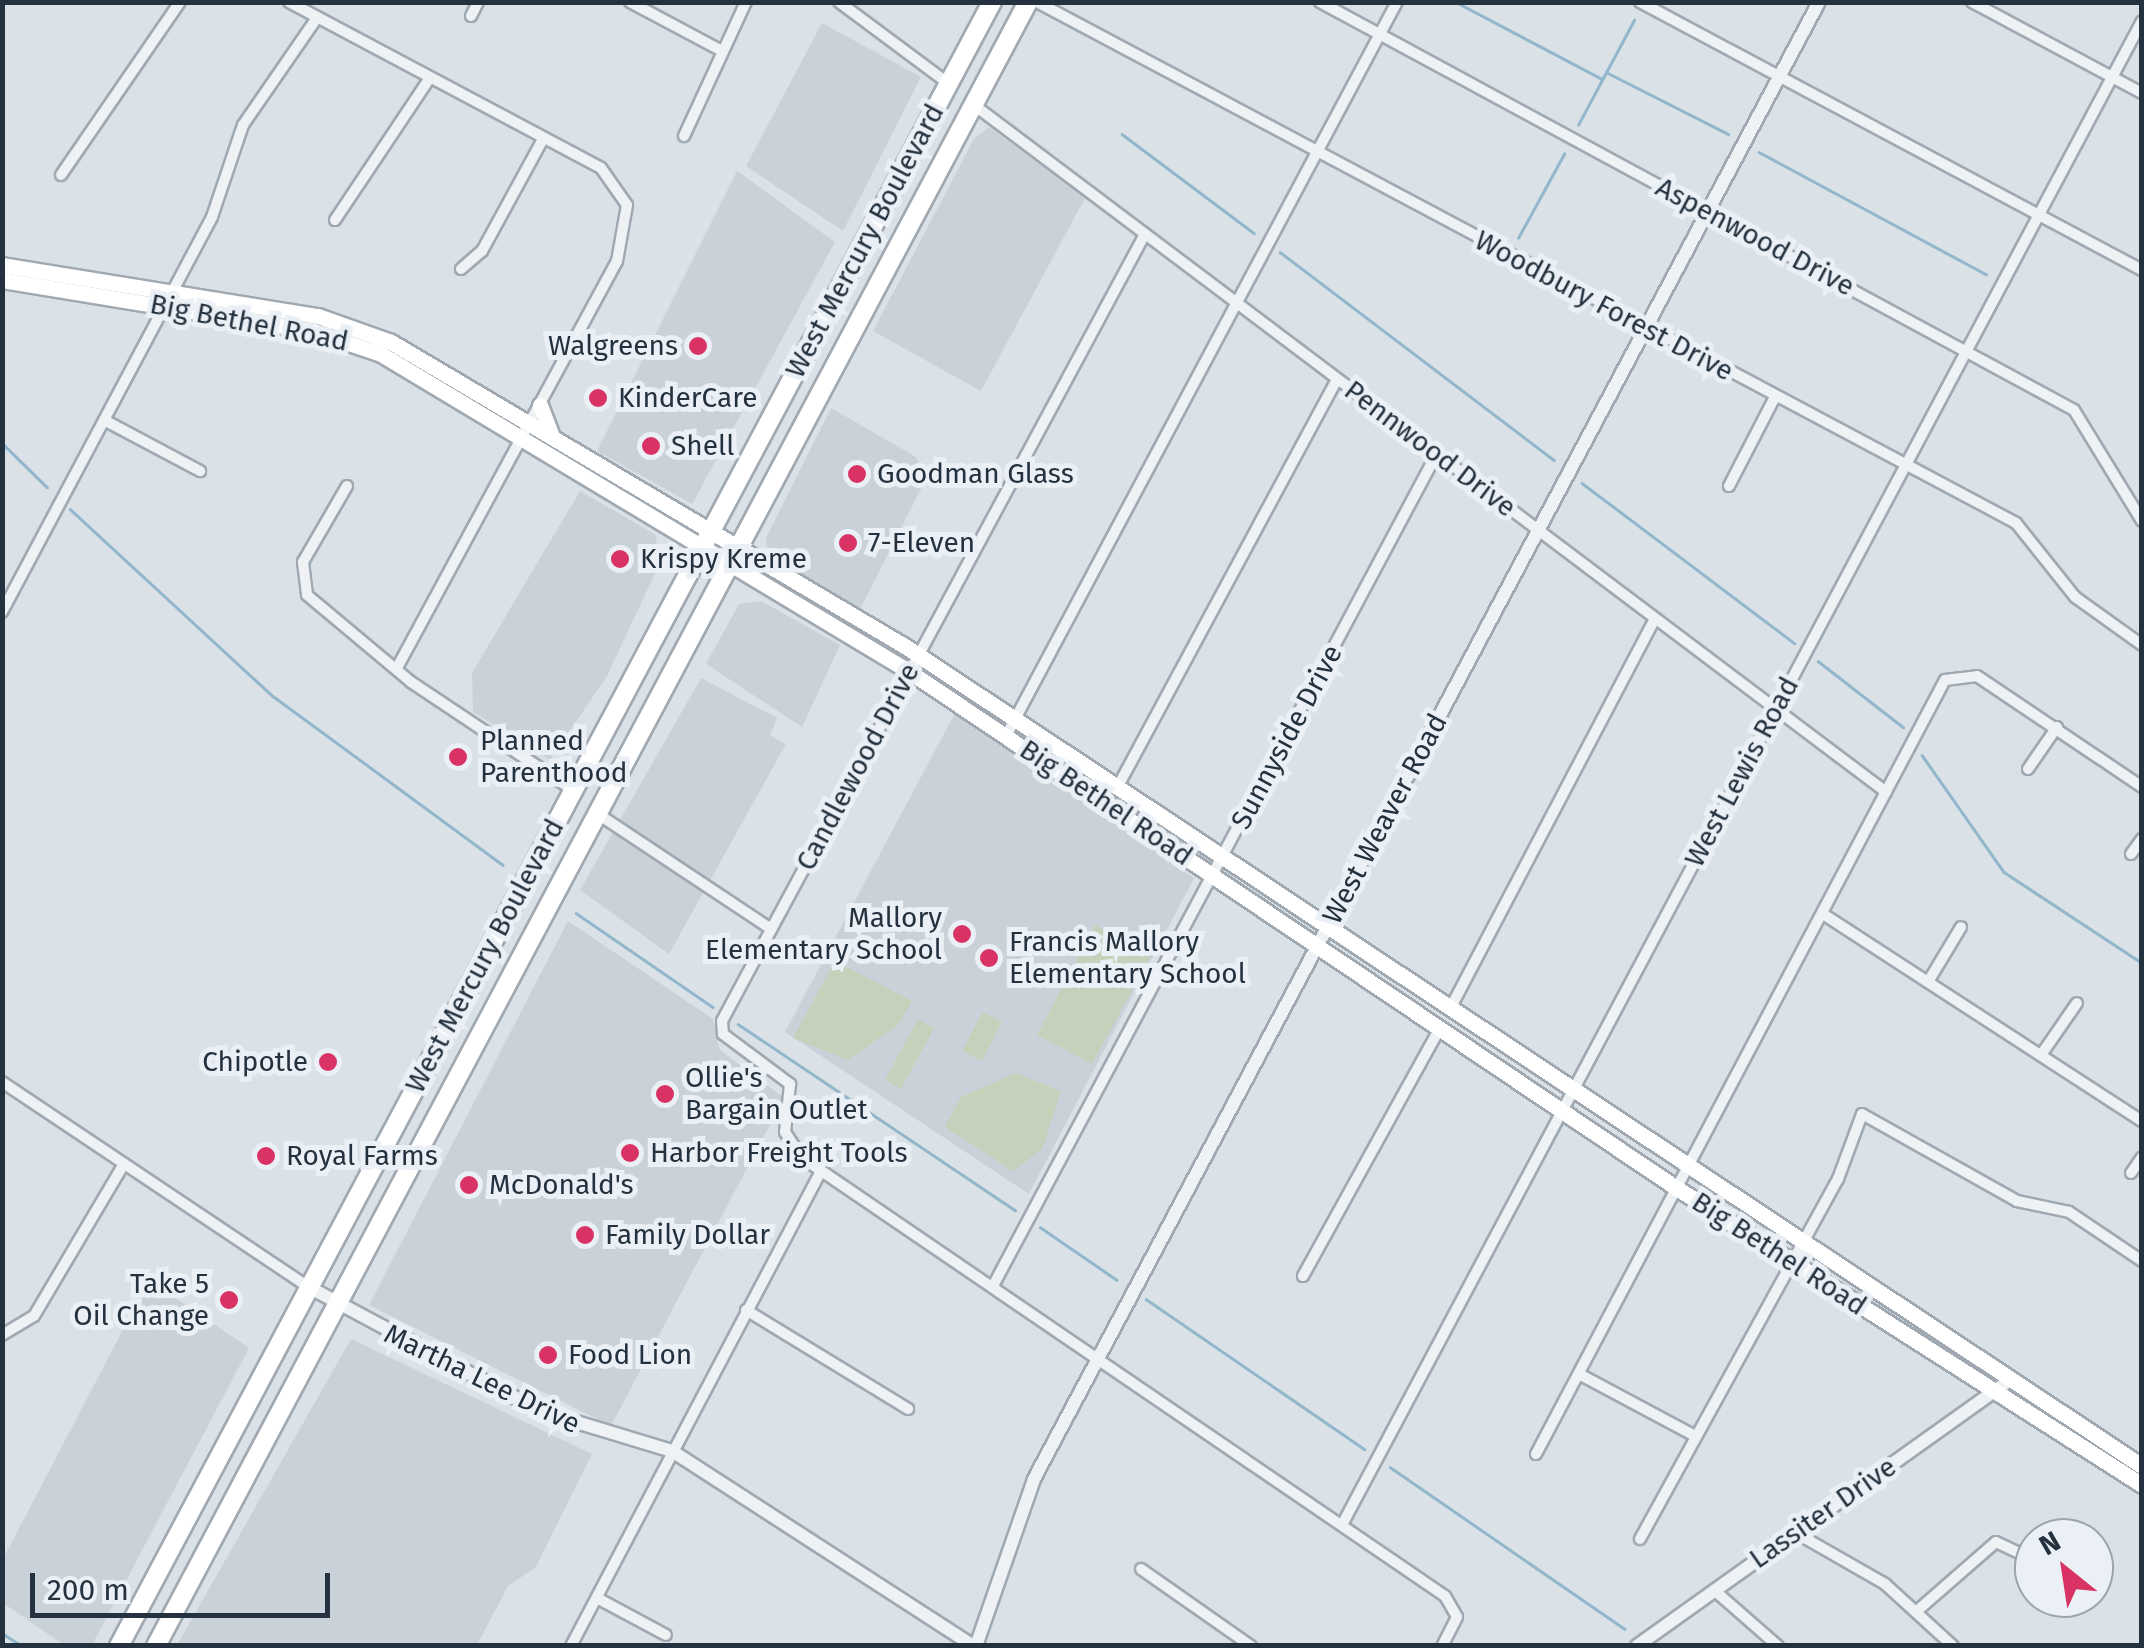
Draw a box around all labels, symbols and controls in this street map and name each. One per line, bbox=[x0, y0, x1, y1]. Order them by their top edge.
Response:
street label: West Mercury Boulevard bbox=[779, 98, 951, 384]
street label: Aspenwood Drive bbox=[1650, 171, 1860, 303]
street label: Woodbury Forest Drive bbox=[1469, 224, 1739, 388]
street label: Big Bethel Road bbox=[147, 287, 351, 359]
place label: Walgreens bbox=[548, 329, 678, 363]
marker: Walgreens bbox=[687, 335, 709, 357]
street label: Pennwood Drive bbox=[1338, 374, 1522, 524]
place label: KinderCare bbox=[618, 381, 757, 415]
marker: KinderCare bbox=[587, 387, 609, 409]
place label: Shell bbox=[671, 429, 734, 463]
marker: Shell bbox=[640, 435, 662, 457]
place label: Goodman Glass bbox=[877, 457, 1074, 491]
marker: Goodman Glass bbox=[846, 463, 868, 485]
place label: 7-Eleven bbox=[868, 526, 975, 560]
marker: 7-Eleven bbox=[837, 532, 859, 554]
place label: Krispy Kreme bbox=[640, 542, 807, 576]
marker: Krispy Kreme bbox=[609, 548, 631, 570]
street label: Sunnyside Drive bbox=[1224, 639, 1350, 835]
street label: Candlewood Drive bbox=[789, 658, 927, 876]
street label: West Lewis Road bbox=[1678, 671, 1806, 873]
street label: West Weaver Road bbox=[1315, 708, 1455, 930]
place label: Planned Parenthood bbox=[480, 724, 628, 790]
street label: Big Bethel Road bbox=[1013, 733, 1199, 873]
marker: Planned Parenthood bbox=[445, 744, 471, 770]
street label: West Mercury Boulevard bbox=[399, 813, 571, 1099]
place label: Mallory Elementary School bbox=[705, 901, 942, 967]
marker: Mallory Elementary School bbox=[951, 923, 973, 945]
place label: Francis Mallory Elementary School bbox=[1009, 925, 1246, 991]
marker: Francis Mallory Elementary School bbox=[978, 947, 1000, 969]
place label: Chipotle bbox=[202, 1045, 308, 1079]
marker: Chipotle bbox=[317, 1051, 339, 1073]
place label: Ollie's Bargain Outlet bbox=[685, 1061, 868, 1127]
marker: Ollie's Bargain Outlet bbox=[654, 1083, 676, 1105]
place label: Harbor Freight Tools bbox=[650, 1136, 908, 1170]
place label: Royal Farms bbox=[286, 1139, 438, 1173]
marker: Harbor Freight Tools bbox=[619, 1142, 641, 1164]
marker: Royal Farms bbox=[255, 1145, 277, 1167]
place label: McDonald's bbox=[489, 1168, 634, 1202]
marker: McDonald's bbox=[458, 1174, 480, 1196]
street label: Big Bethel Road bbox=[1686, 1185, 1872, 1323]
place label: Family Dollar bbox=[605, 1218, 770, 1252]
marker: Family Dollar bbox=[574, 1224, 596, 1246]
place label: Take 5 Oil Change bbox=[73, 1267, 209, 1333]
marker: Take 5 Oil Change bbox=[218, 1289, 240, 1311]
street label: Martha Lee Drive bbox=[379, 1317, 585, 1441]
place label: Food Lion bbox=[568, 1338, 692, 1372]
marker: Food Lion bbox=[537, 1344, 559, 1366]
street label: Lassiter Drive bbox=[1743, 1450, 1903, 1576]
north arrow bbox=[2014, 1518, 2114, 1618]
text: N bbox=[2033, 1524, 2066, 1562]
scale bar bbox=[35, 1553, 335, 1615]
text: 200 m bbox=[47, 1572, 129, 1608]

